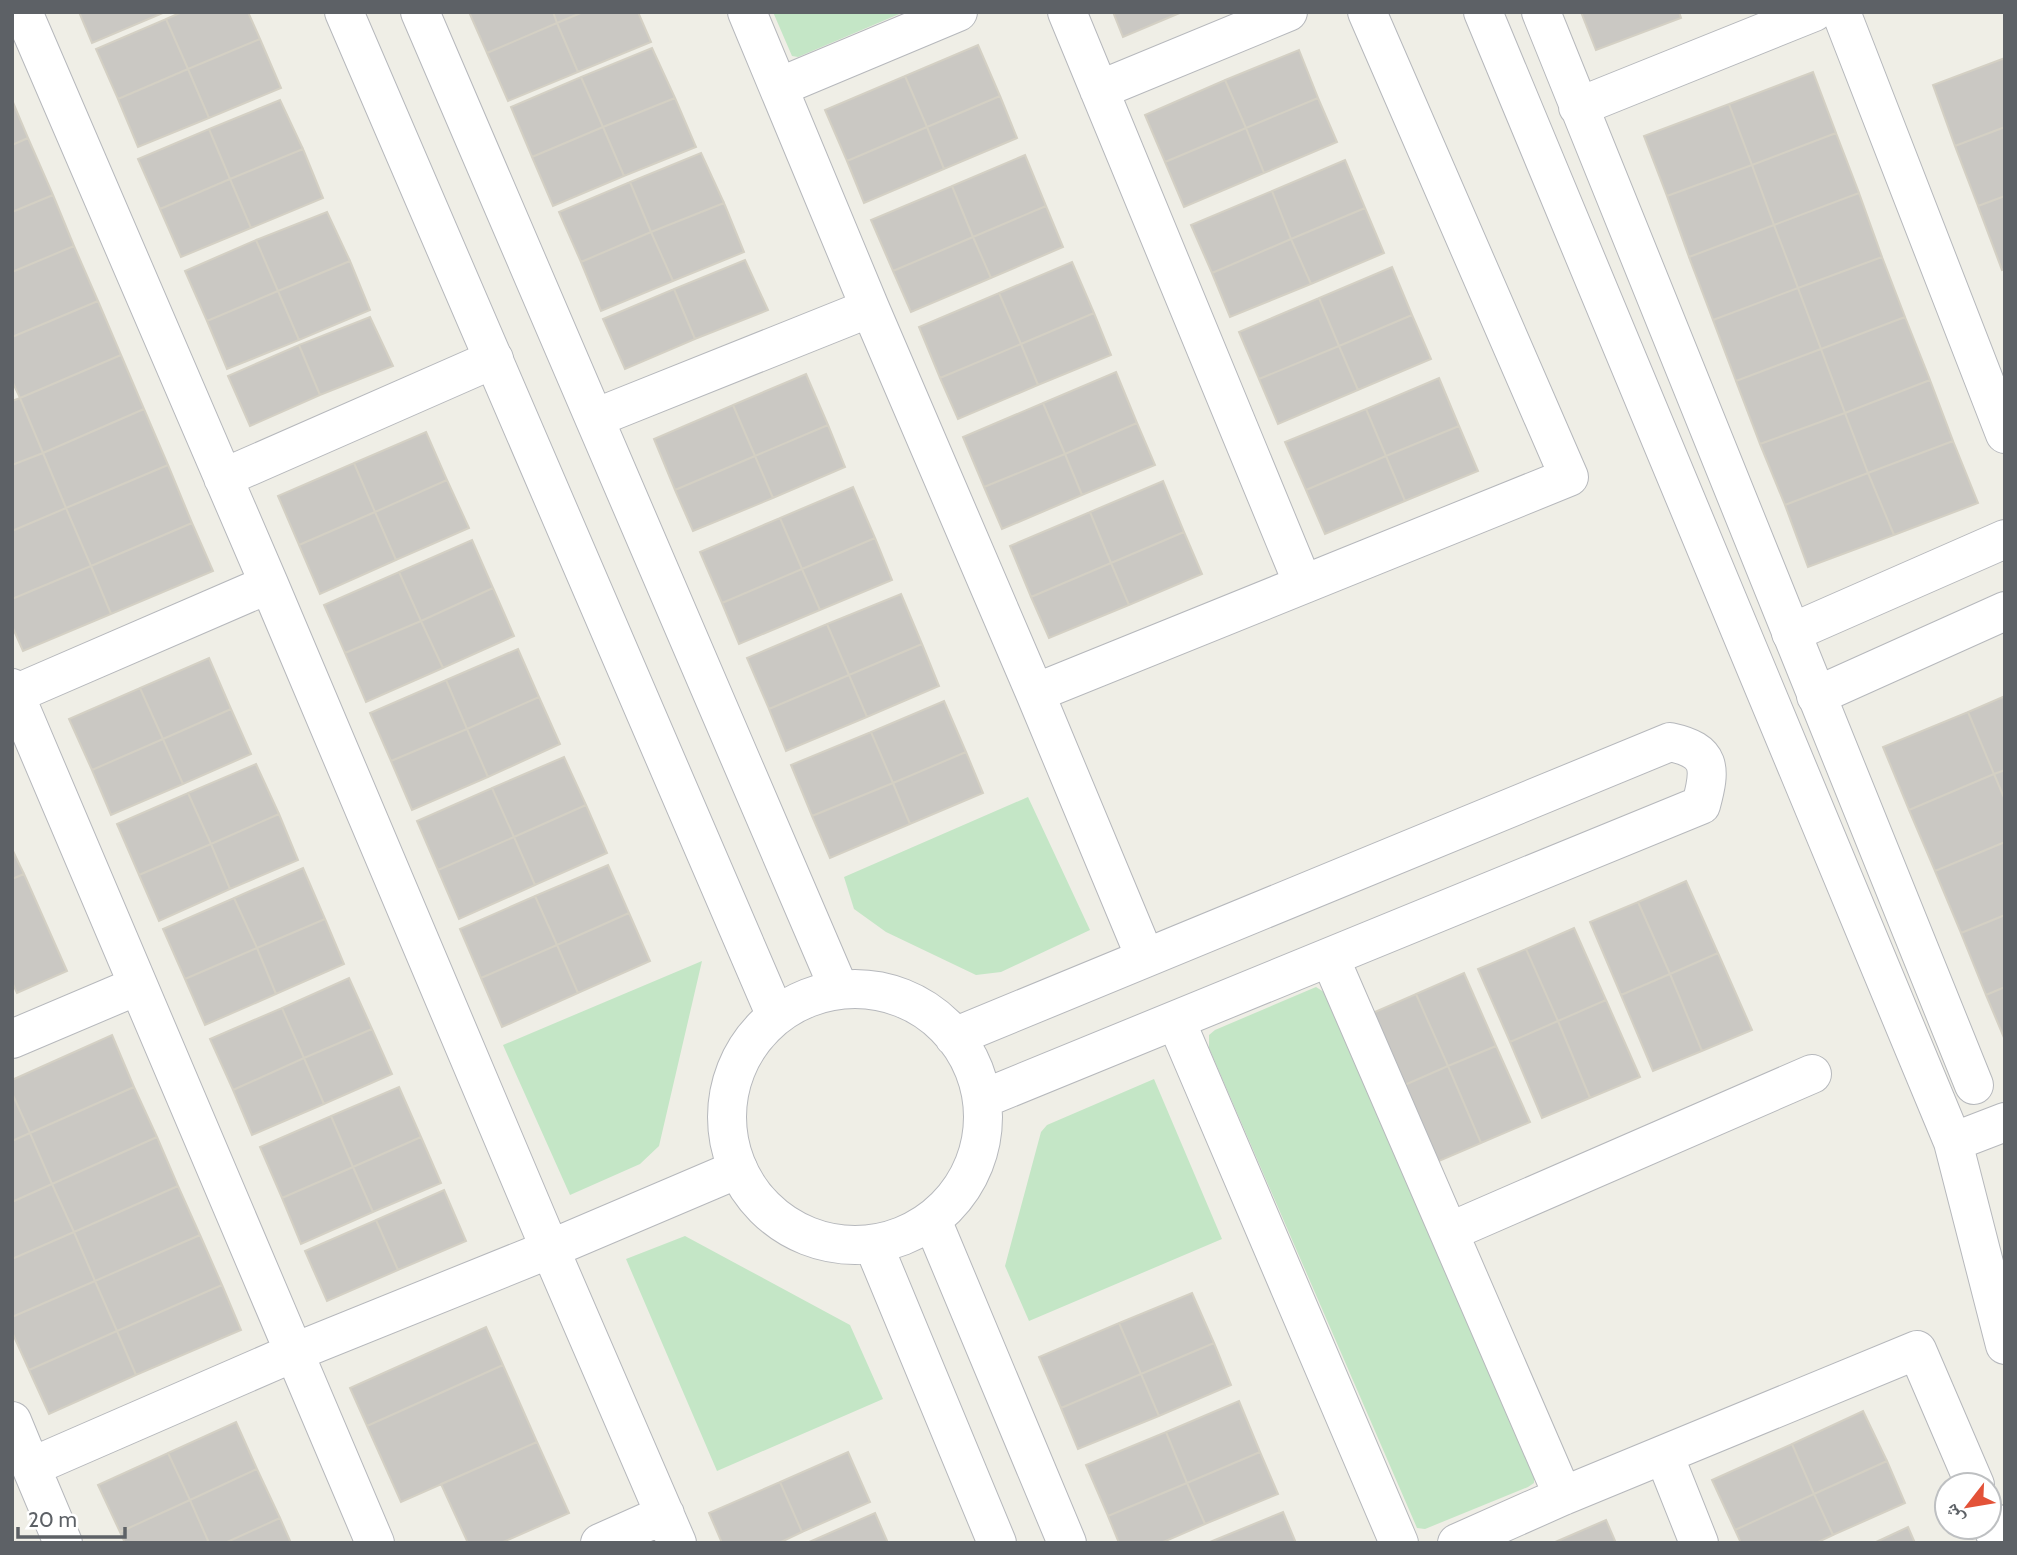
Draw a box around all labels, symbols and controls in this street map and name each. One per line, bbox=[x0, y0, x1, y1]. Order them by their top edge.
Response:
north arrow bbox=[1933, 1471, 2003, 1541]
scale bar bbox=[18, 1496, 124, 1540]
text: ش bbox=[1939, 1500, 1969, 1529]
text: 20 m bbox=[28, 1507, 77, 1532]

